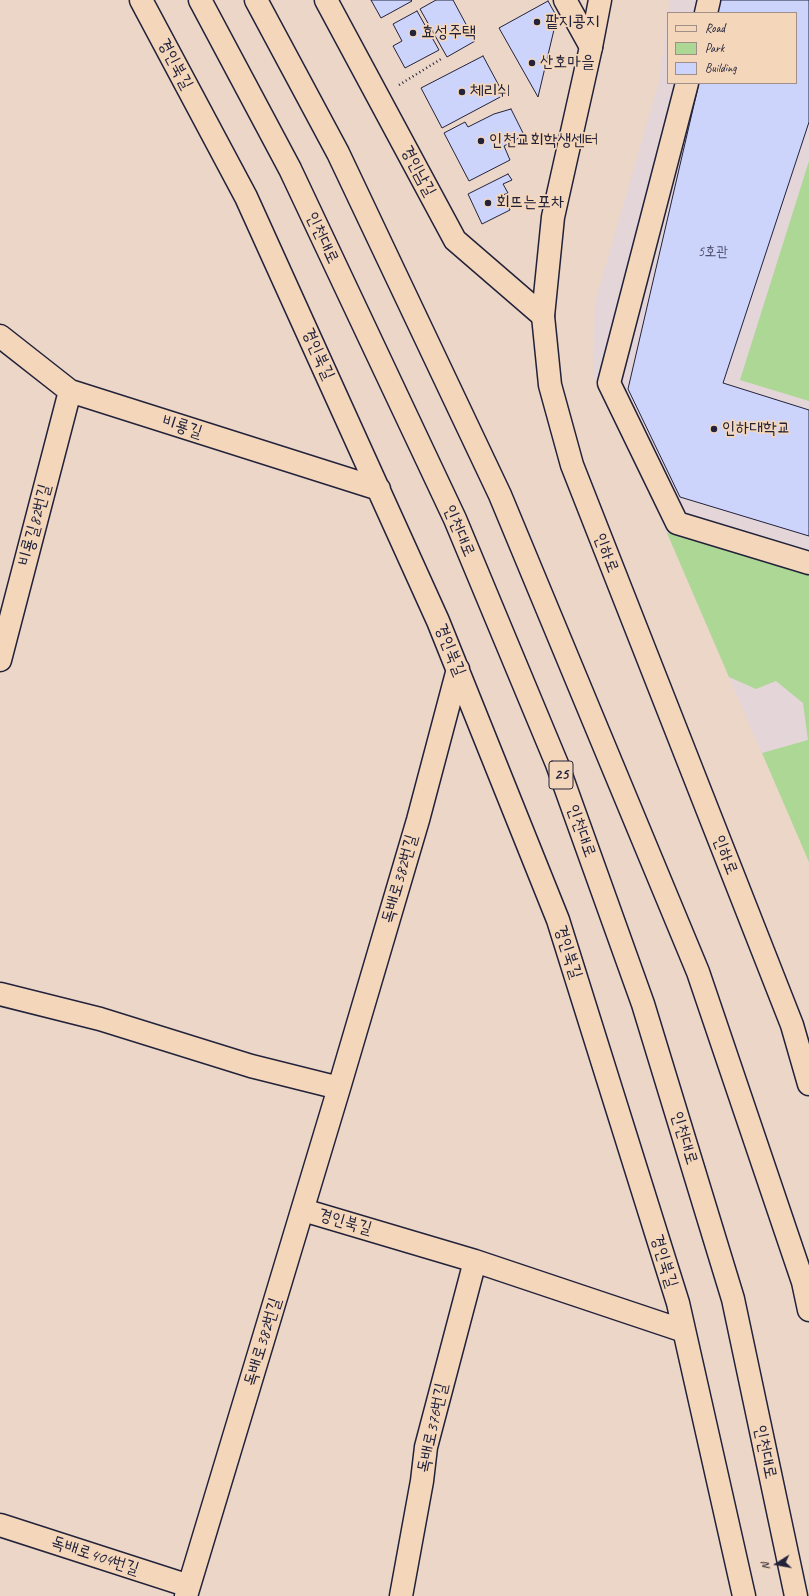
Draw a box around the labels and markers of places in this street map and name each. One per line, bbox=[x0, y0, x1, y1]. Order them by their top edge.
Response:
place label: 팥지콩지 bbox=[545, 12, 600, 32]
marker: 팥지콩지 bbox=[532, 17, 542, 27]
place label: 효성주택 bbox=[421, 23, 476, 43]
marker: 효성주택 bbox=[408, 28, 418, 38]
place label: 산호마을 bbox=[540, 53, 595, 73]
marker: 산호마을 bbox=[527, 58, 537, 68]
place label: 체리쉬 bbox=[470, 82, 511, 102]
marker: 체리쉬 bbox=[457, 87, 467, 97]
place label: 인천교회학생센터 bbox=[489, 131, 598, 151]
marker: 인천교회학생센터 bbox=[476, 136, 486, 146]
place label: 회뜨는포차 bbox=[496, 193, 564, 213]
marker: 회뜨는포차 bbox=[483, 198, 493, 208]
place label: 인하대학교 bbox=[722, 419, 790, 439]
marker: 인하대학교 bbox=[709, 424, 719, 434]

